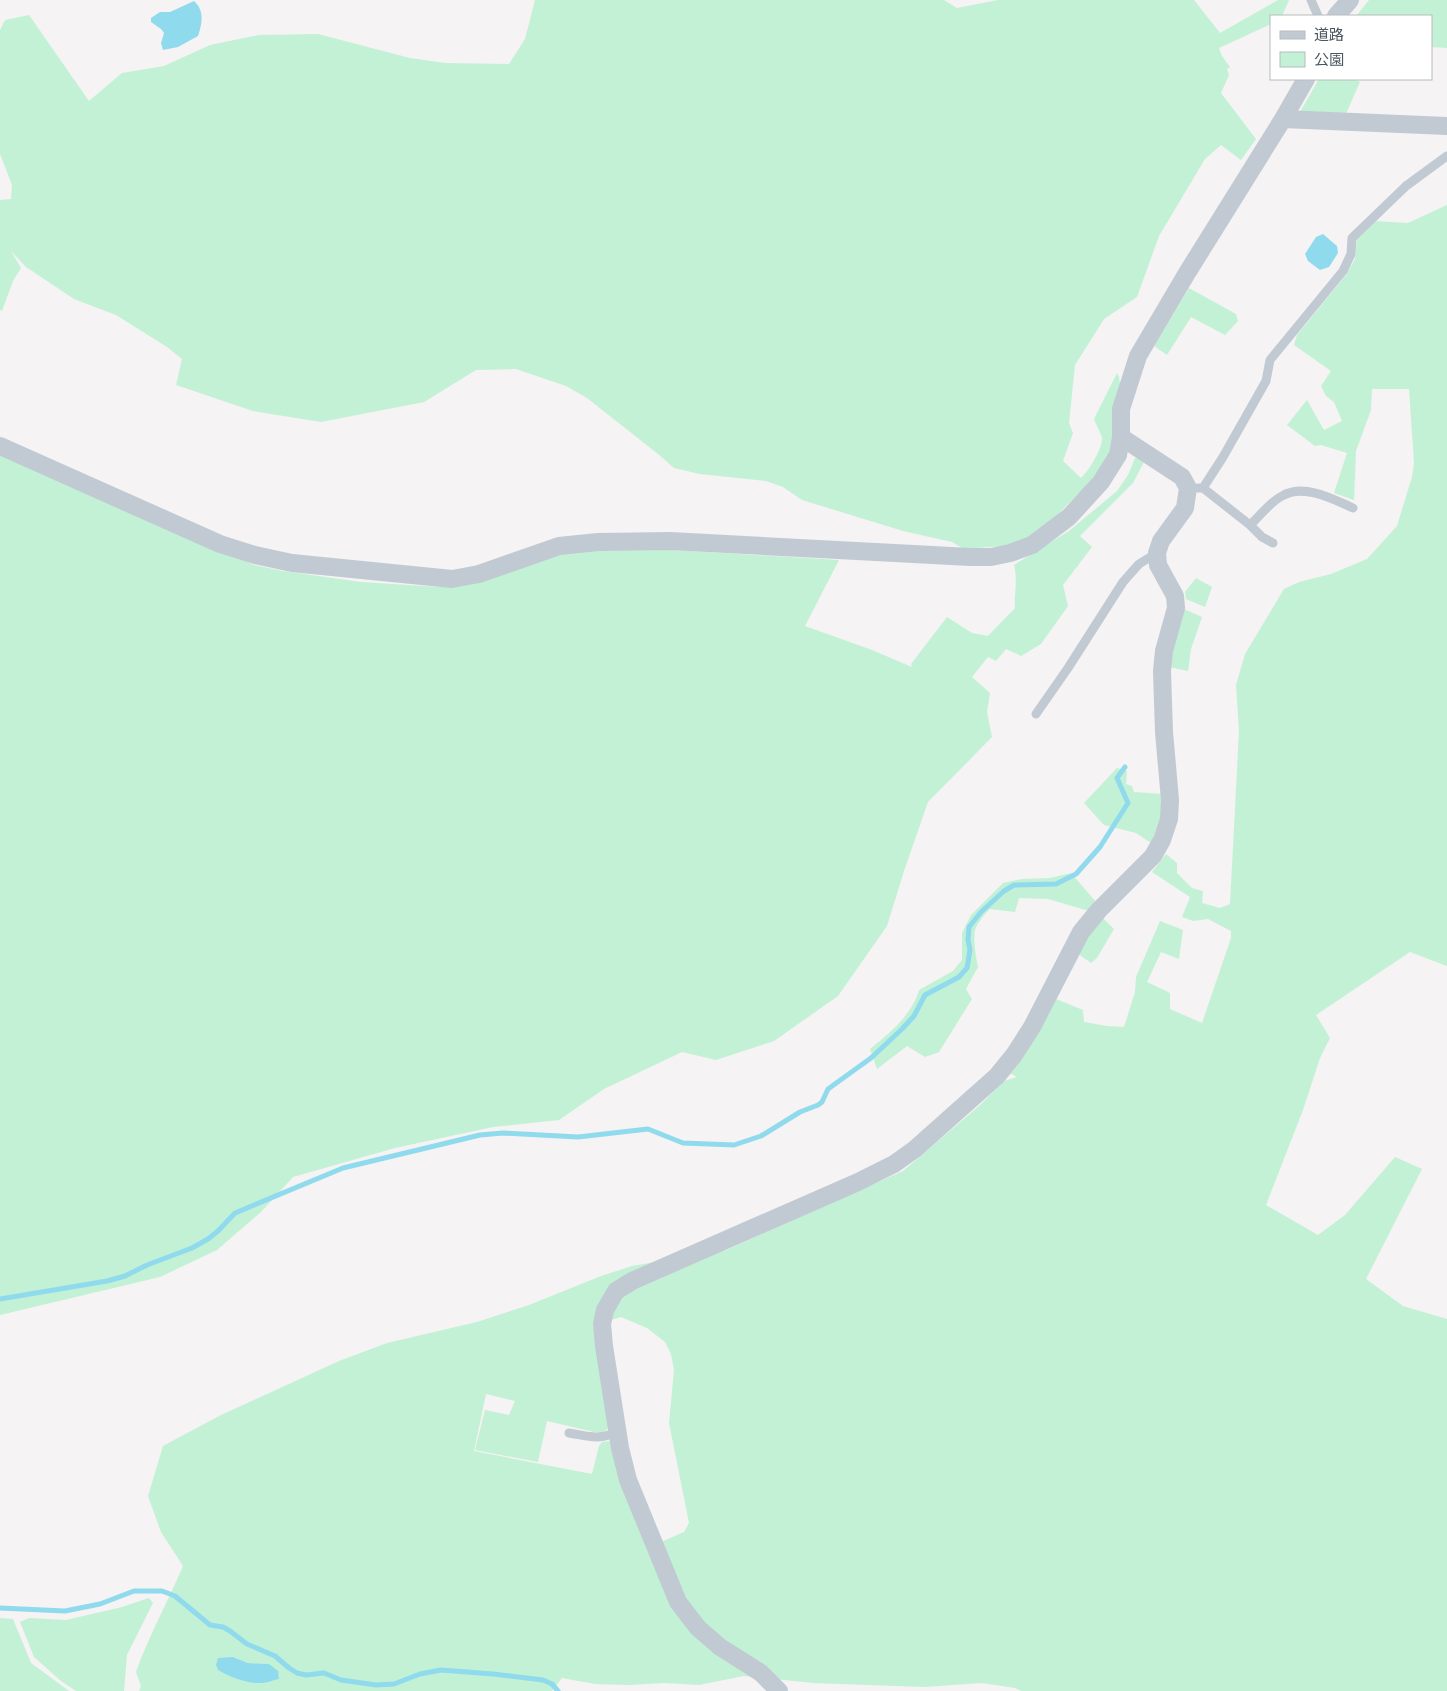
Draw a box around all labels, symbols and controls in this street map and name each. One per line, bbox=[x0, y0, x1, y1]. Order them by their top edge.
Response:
legend bbox=[1270, 15, 1432, 80]
text: 道路 bbox=[1314, 25, 1344, 46]
text: 公園 bbox=[1314, 50, 1344, 71]

